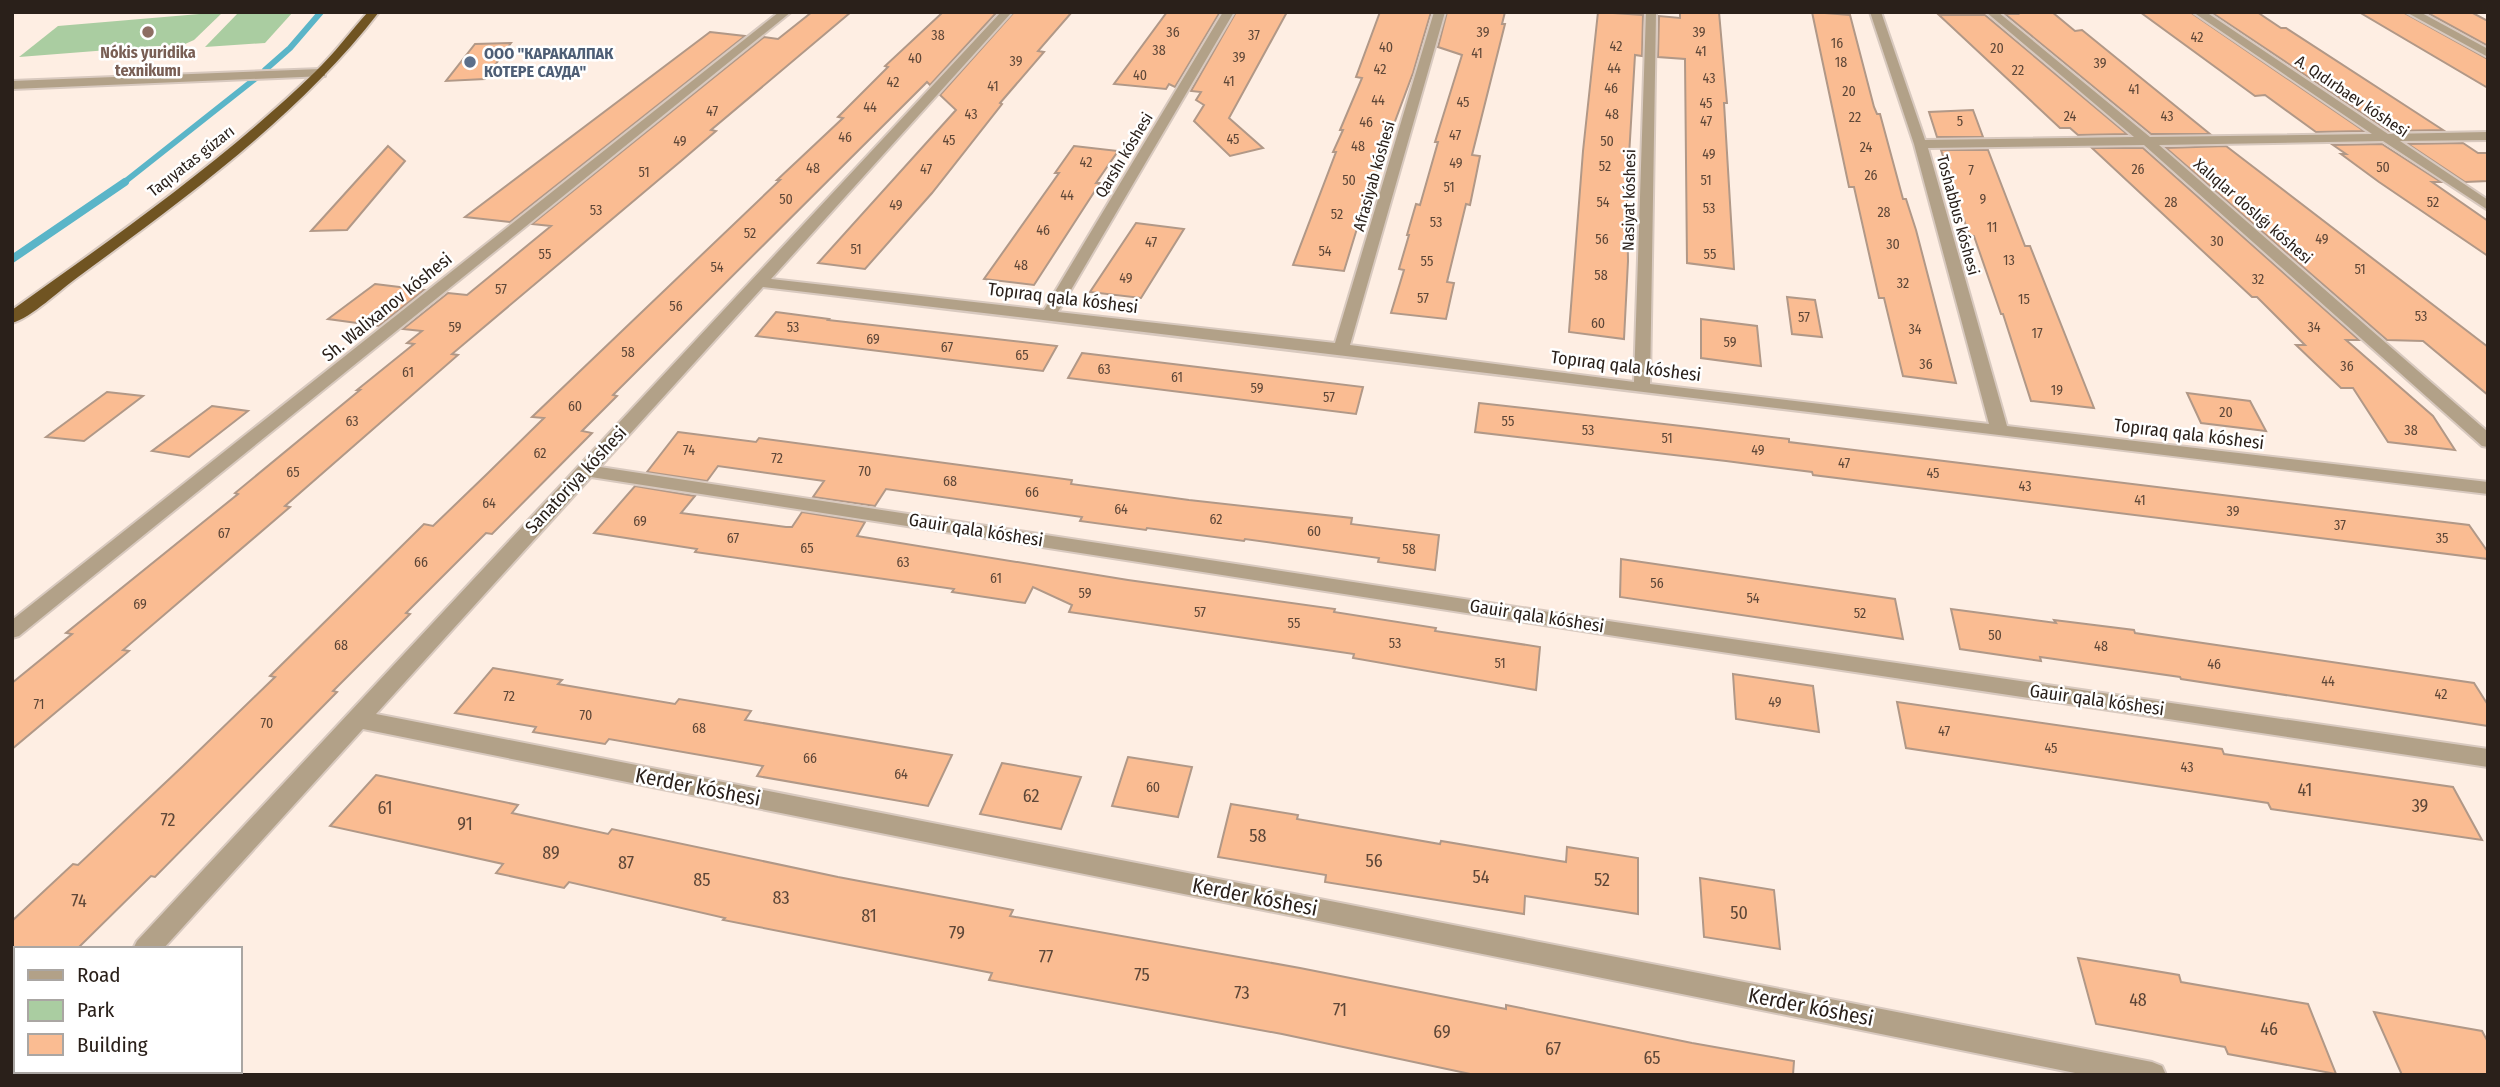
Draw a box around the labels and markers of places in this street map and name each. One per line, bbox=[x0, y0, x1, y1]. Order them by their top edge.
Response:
marker: Nókis yuridika texnikumı bbox=[140, 24, 156, 40]
place label: Nókis yuridika texnikumı bbox=[100, 43, 196, 80]
place label: ООО "КАРАКАЛПАК КОТЕРЕ САУДА" bbox=[484, 44, 614, 81]
marker: ООО "КАРАКАЛПАК КОТЕРЕ САУДА" bbox=[462, 54, 478, 70]

